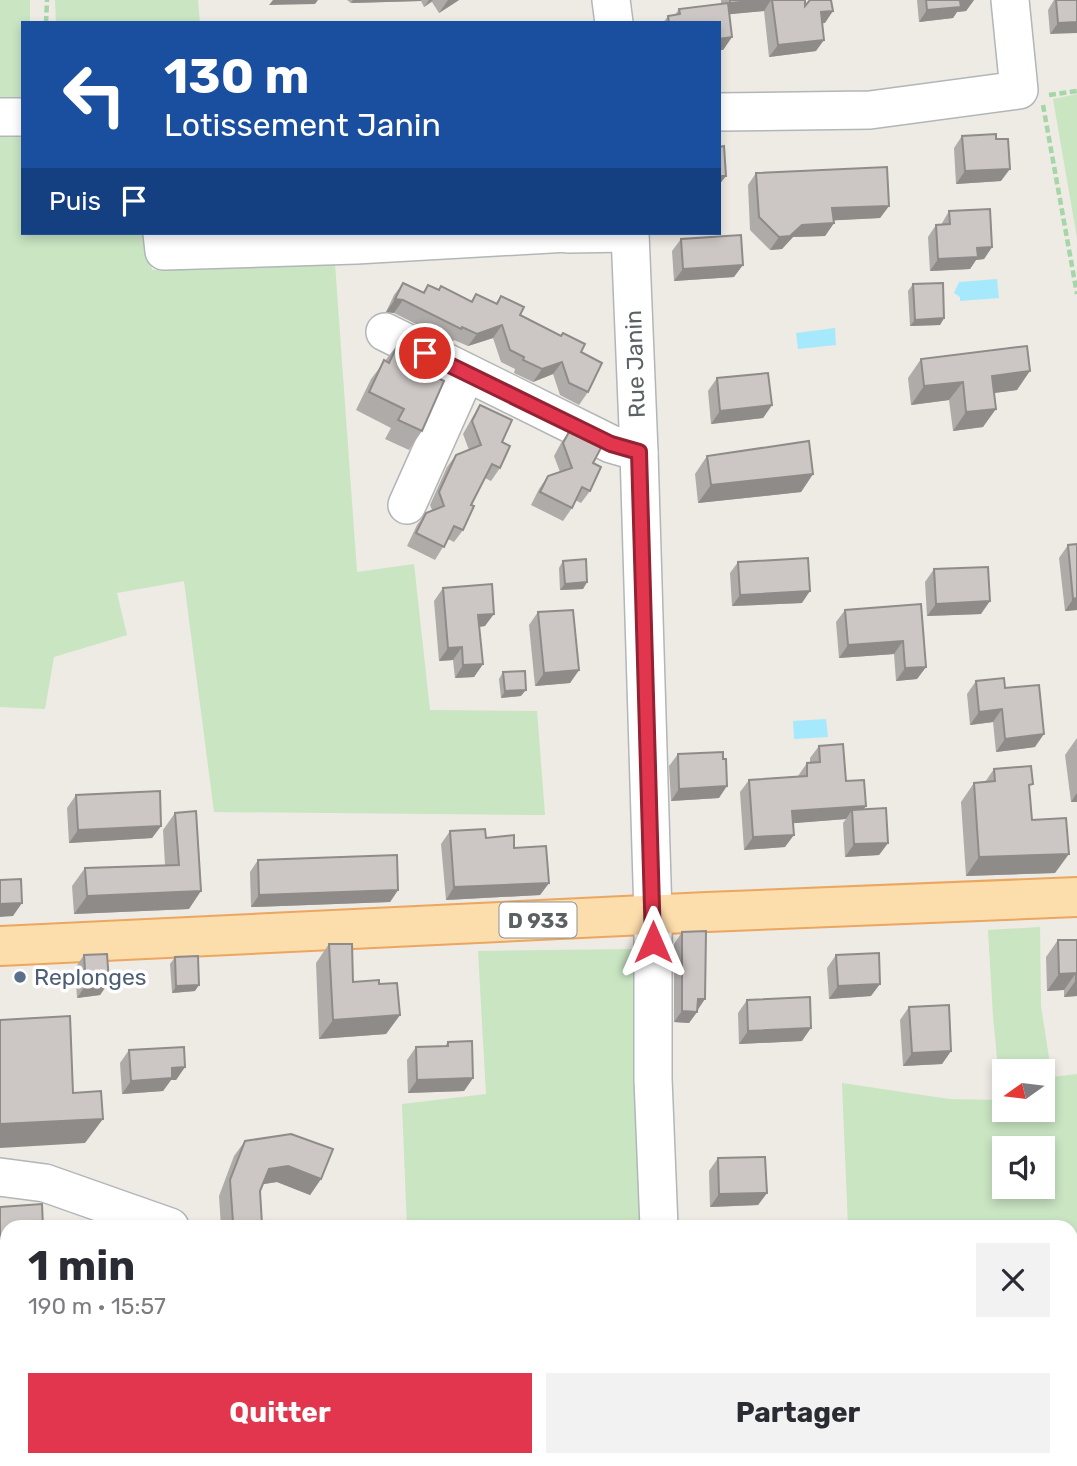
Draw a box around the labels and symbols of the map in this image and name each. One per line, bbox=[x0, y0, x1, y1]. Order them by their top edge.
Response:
street label: Rue Janin bbox=[619, 310, 651, 418]
pin bbox=[395, 323, 455, 383]
road number: D 933 bbox=[500, 902, 576, 937]
position arrow bbox=[616, 905, 690, 979]
place label: Replonges bbox=[34, 963, 147, 991]
marker: Replonges bbox=[12, 969, 28, 985]
north arrow bbox=[992, 1059, 1055, 1122]

